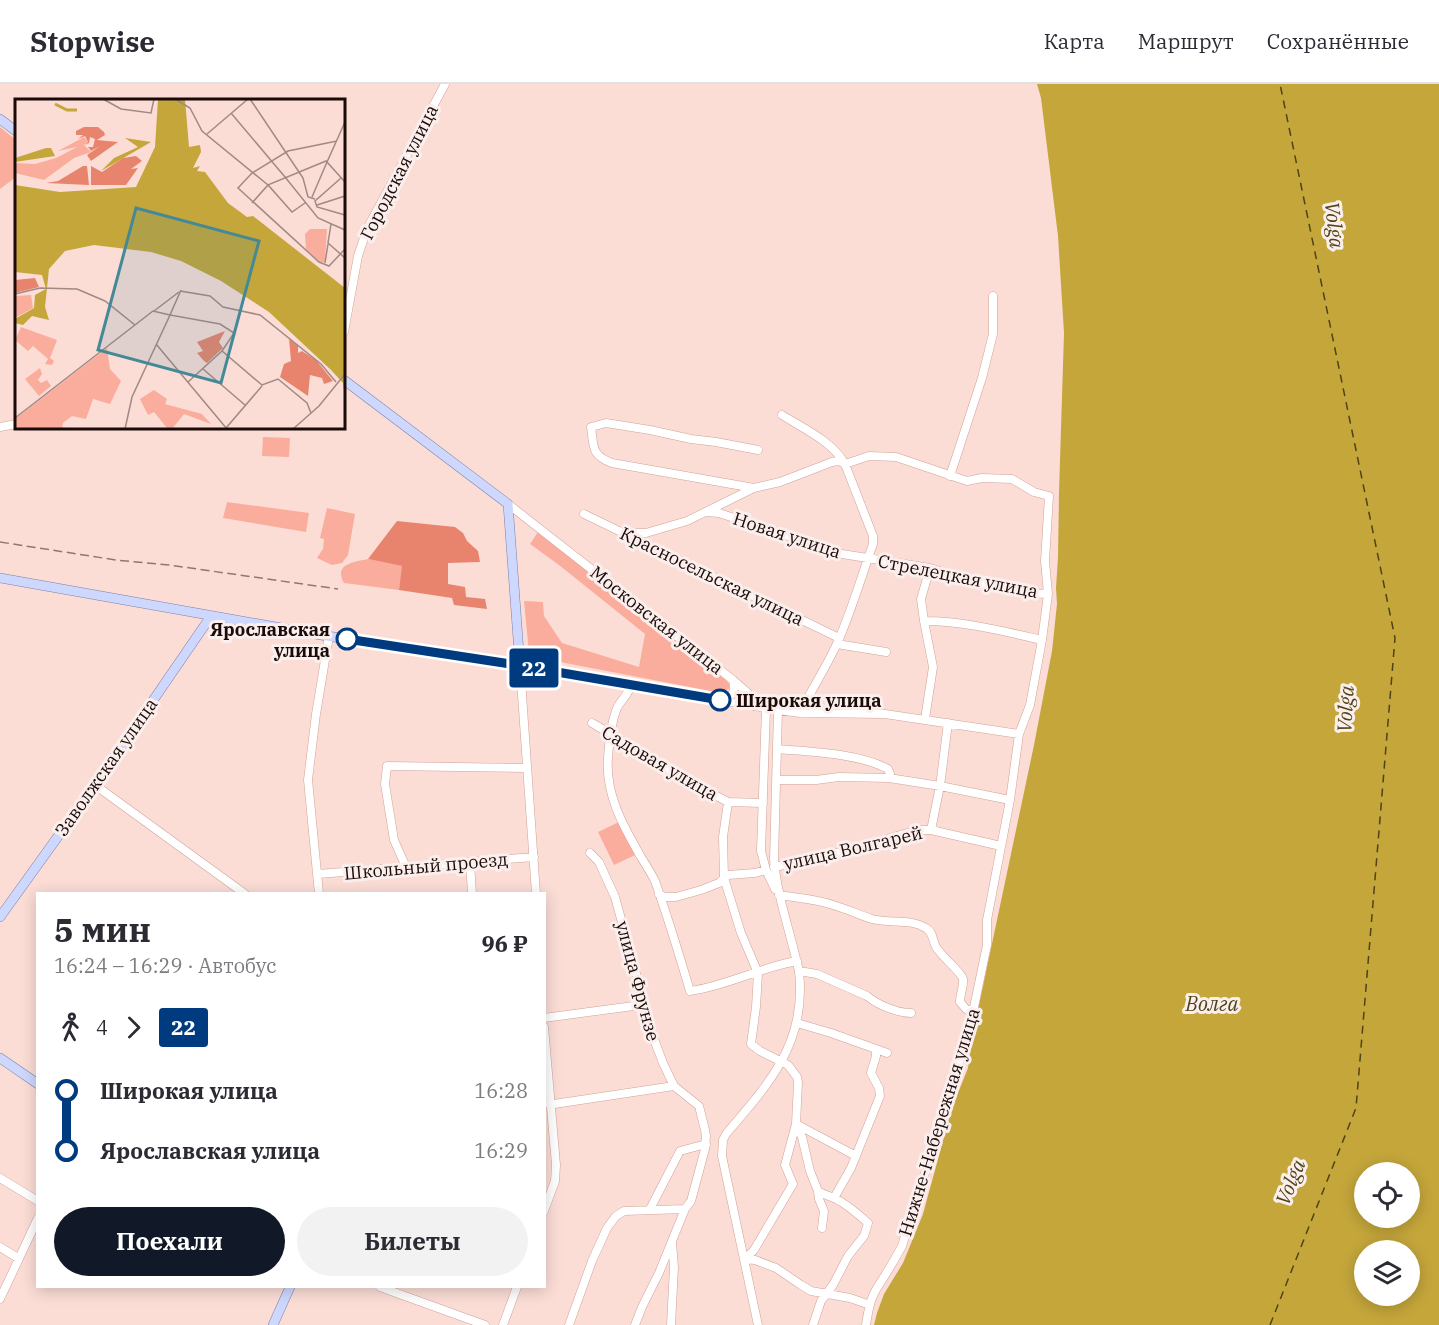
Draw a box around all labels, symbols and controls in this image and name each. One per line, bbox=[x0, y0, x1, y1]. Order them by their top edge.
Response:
text: Stopwise bbox=[30, 23, 155, 60]
text: Карта bbox=[1044, 27, 1105, 55]
text: Маршрут bbox=[1138, 27, 1234, 55]
text: Сохранённые bbox=[1267, 27, 1409, 55]
inset map bbox=[15, 99, 345, 429]
street label: Городская улица bbox=[355, 100, 443, 243]
water label: Volga bbox=[1319, 200, 1351, 250]
street label: Новая улица bbox=[730, 507, 844, 563]
street label: Красносельская улица bbox=[616, 521, 808, 631]
street label: Стрелецкая улица bbox=[876, 549, 1040, 603]
street label: Московская улица bbox=[586, 561, 729, 679]
place label: Ярославская улица bbox=[210, 618, 330, 662]
marker: Ярославская улица bbox=[336, 628, 358, 650]
line badge: 22 bbox=[507, 648, 561, 688]
text: 22 bbox=[521, 654, 547, 682]
water label: Volga bbox=[1330, 685, 1360, 733]
marker: Широкая улица bbox=[709, 689, 731, 711]
place label: Широкая улица bbox=[736, 689, 881, 712]
street label: Заволжская улица bbox=[50, 693, 162, 841]
street label: Садовая улица bbox=[598, 720, 722, 806]
street label: улица Волгарей bbox=[781, 821, 925, 875]
street label: Школьный проезд bbox=[343, 847, 509, 885]
text: 5 мин bbox=[54, 908, 151, 951]
street label: улица Фрунзе bbox=[611, 918, 665, 1044]
text: 96 ₽ bbox=[481, 929, 528, 958]
text: 16:24 – 16:29 · Автобус bbox=[54, 952, 277, 979]
water label: Волга bbox=[1185, 990, 1239, 1017]
street label: Нижне-Набережная улица bbox=[893, 1005, 985, 1239]
icon: walk bbox=[54, 1011, 87, 1044]
icon: forward bbox=[117, 1011, 150, 1044]
text: 22 bbox=[171, 1013, 196, 1041]
text: 4 bbox=[96, 1014, 108, 1041]
text: Широкая улица bbox=[100, 1076, 278, 1105]
text: 16:28 bbox=[474, 1077, 528, 1104]
text: Ярославская улица bbox=[100, 1136, 320, 1165]
text: 16:29 bbox=[474, 1137, 528, 1164]
water label: Volga bbox=[1269, 1155, 1311, 1209]
map controls bbox=[1354, 1162, 1420, 1306]
button: locate bbox=[1354, 1162, 1420, 1228]
button: Поехали bbox=[54, 1207, 285, 1276]
button: Билеты bbox=[297, 1207, 528, 1276]
button: layers bbox=[1354, 1240, 1420, 1306]

